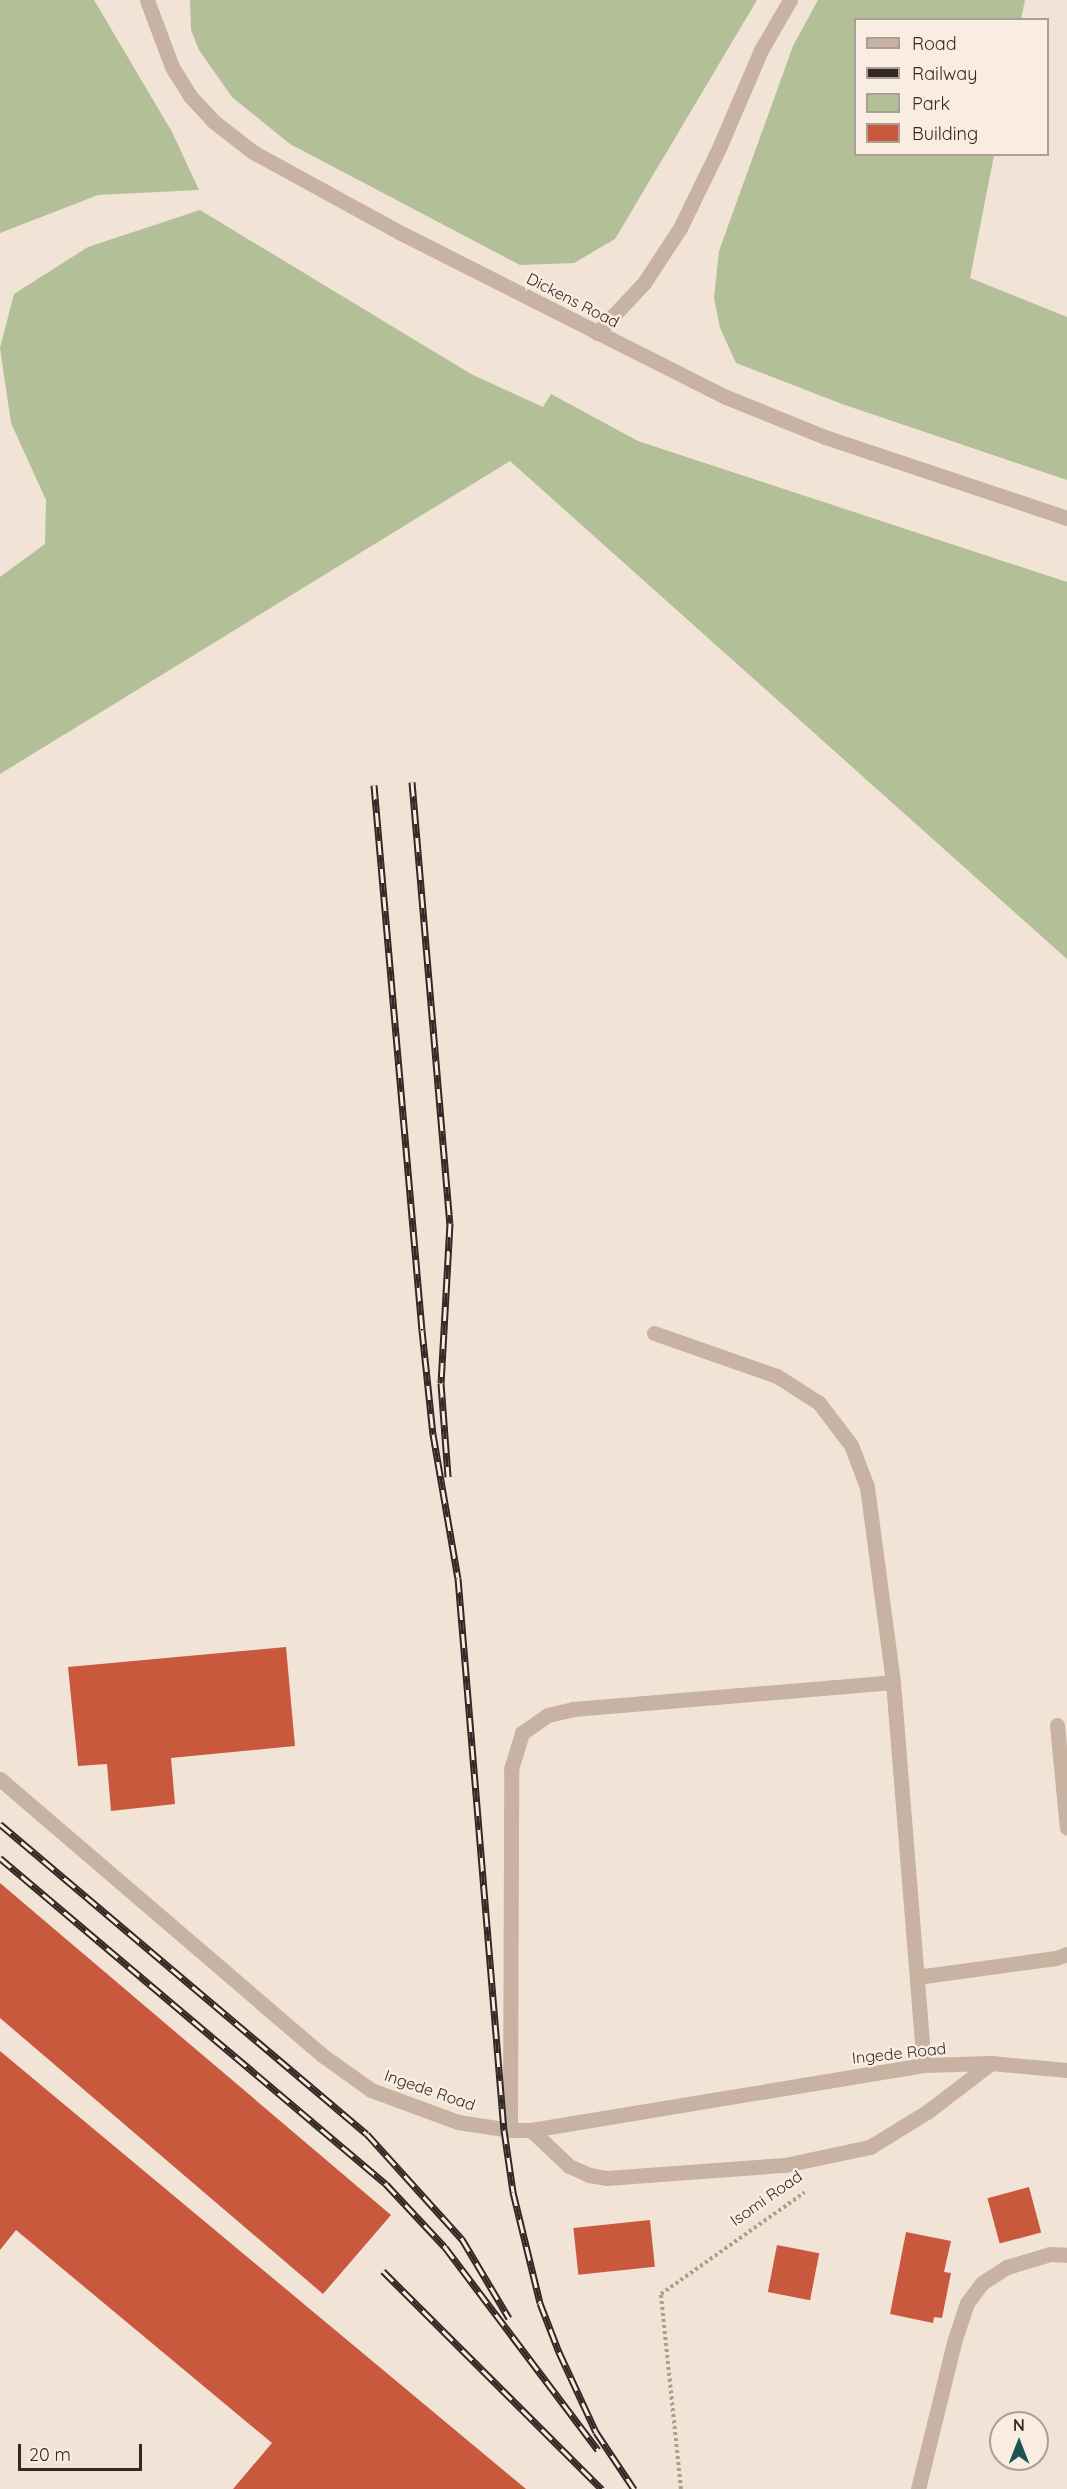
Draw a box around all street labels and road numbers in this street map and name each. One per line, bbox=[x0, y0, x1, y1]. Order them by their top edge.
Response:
street label: Dickens Road bbox=[524, 268, 622, 332]
street label: Ingede Road bbox=[851, 2039, 947, 2067]
street label: Ingede Road bbox=[382, 2065, 478, 2115]
street label: Isomi Road bbox=[726, 2166, 806, 2230]

